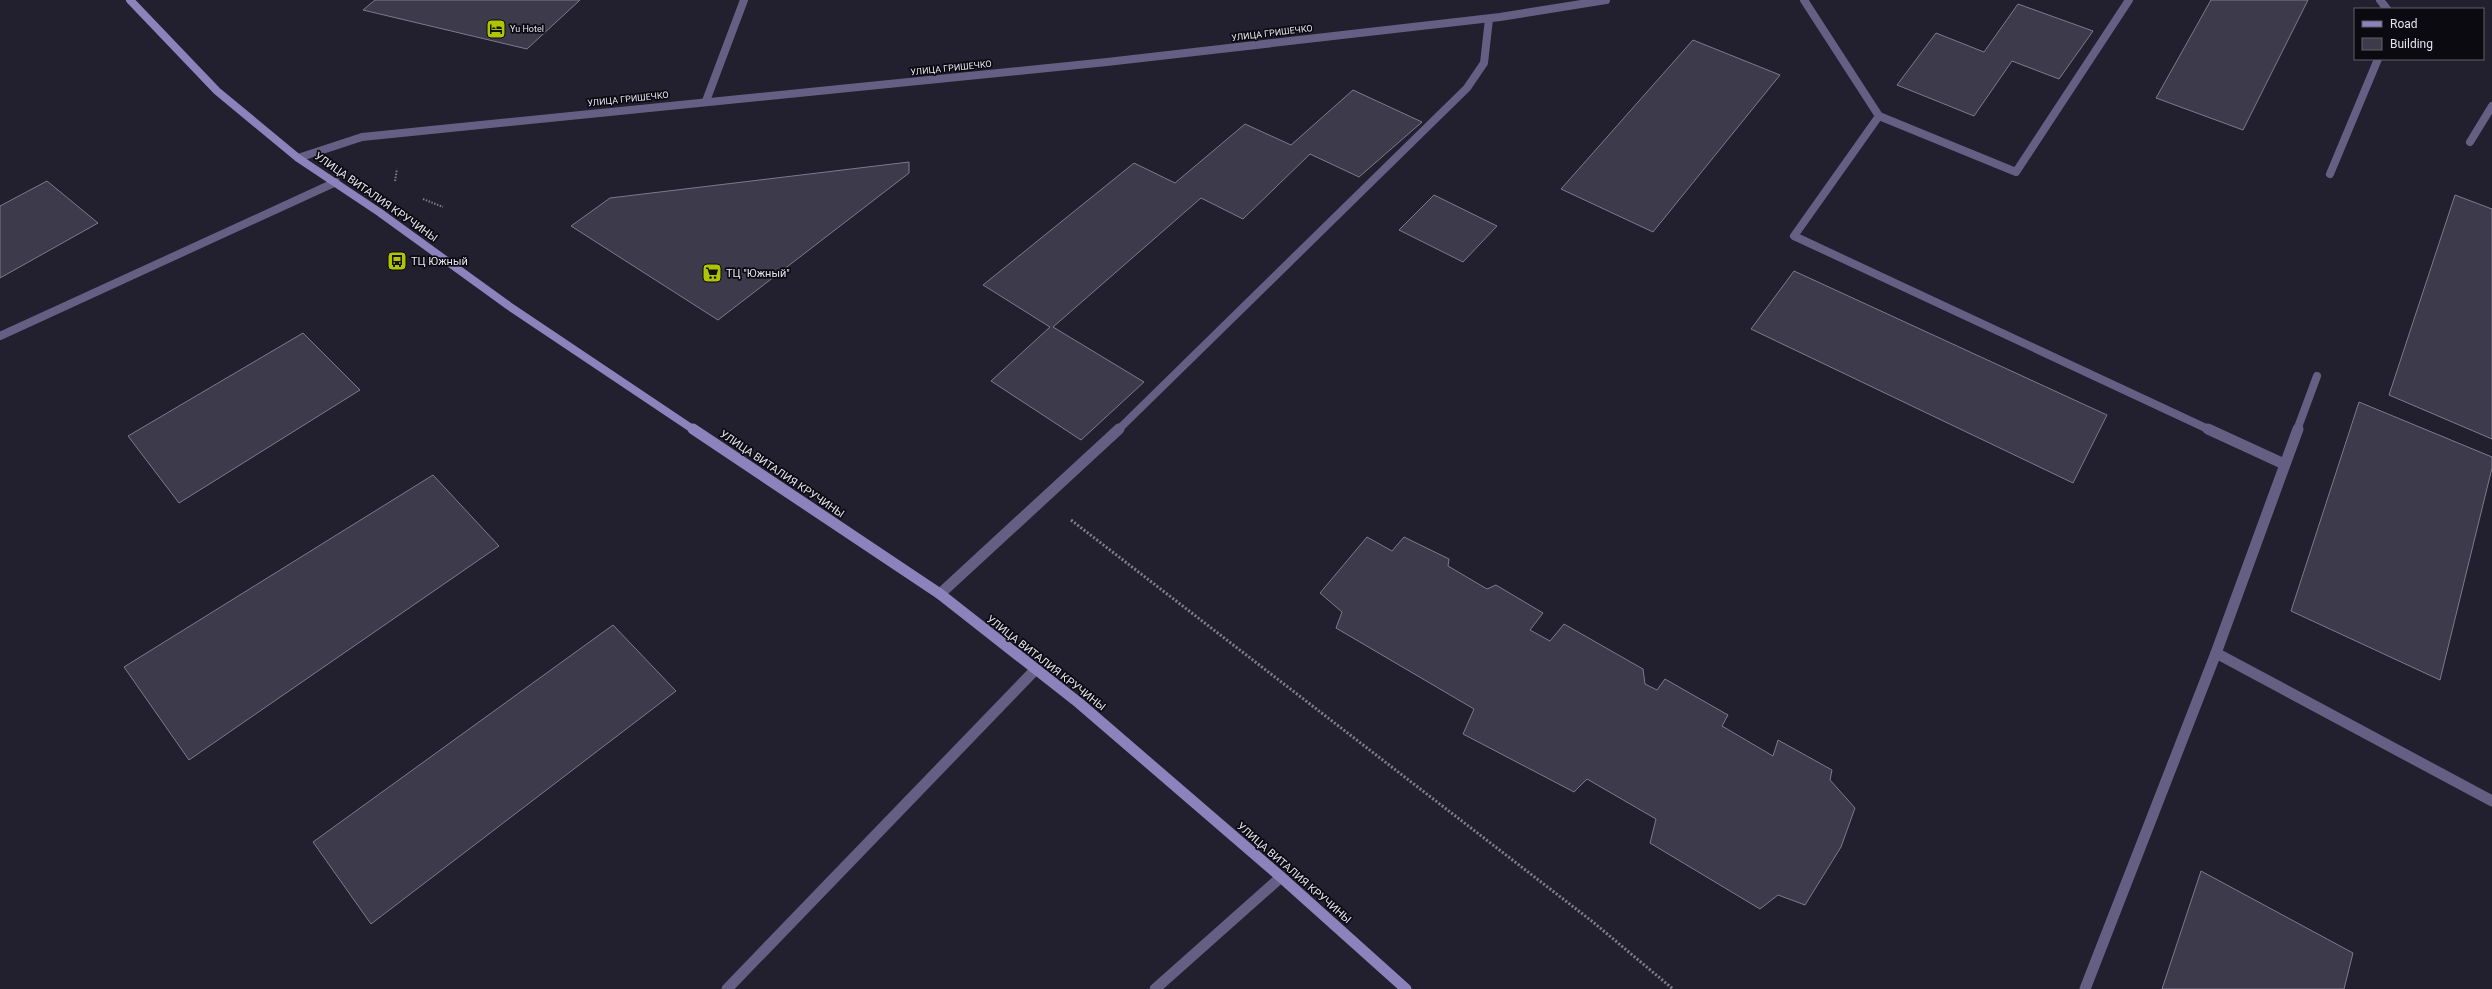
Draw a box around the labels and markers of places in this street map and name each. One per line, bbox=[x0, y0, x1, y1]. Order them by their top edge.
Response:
hotel icon: Yu Hotel bbox=[485, 18, 507, 40]
place label: Yu Hotel bbox=[510, 24, 544, 34]
bus stop icon: ТЦ Южный bbox=[386, 250, 408, 272]
place label: ТЦ Южный bbox=[411, 255, 468, 268]
supermarket icon: ТЦ "Южный" bbox=[701, 262, 723, 284]
place label: ТЦ "Южный" bbox=[726, 267, 790, 280]

